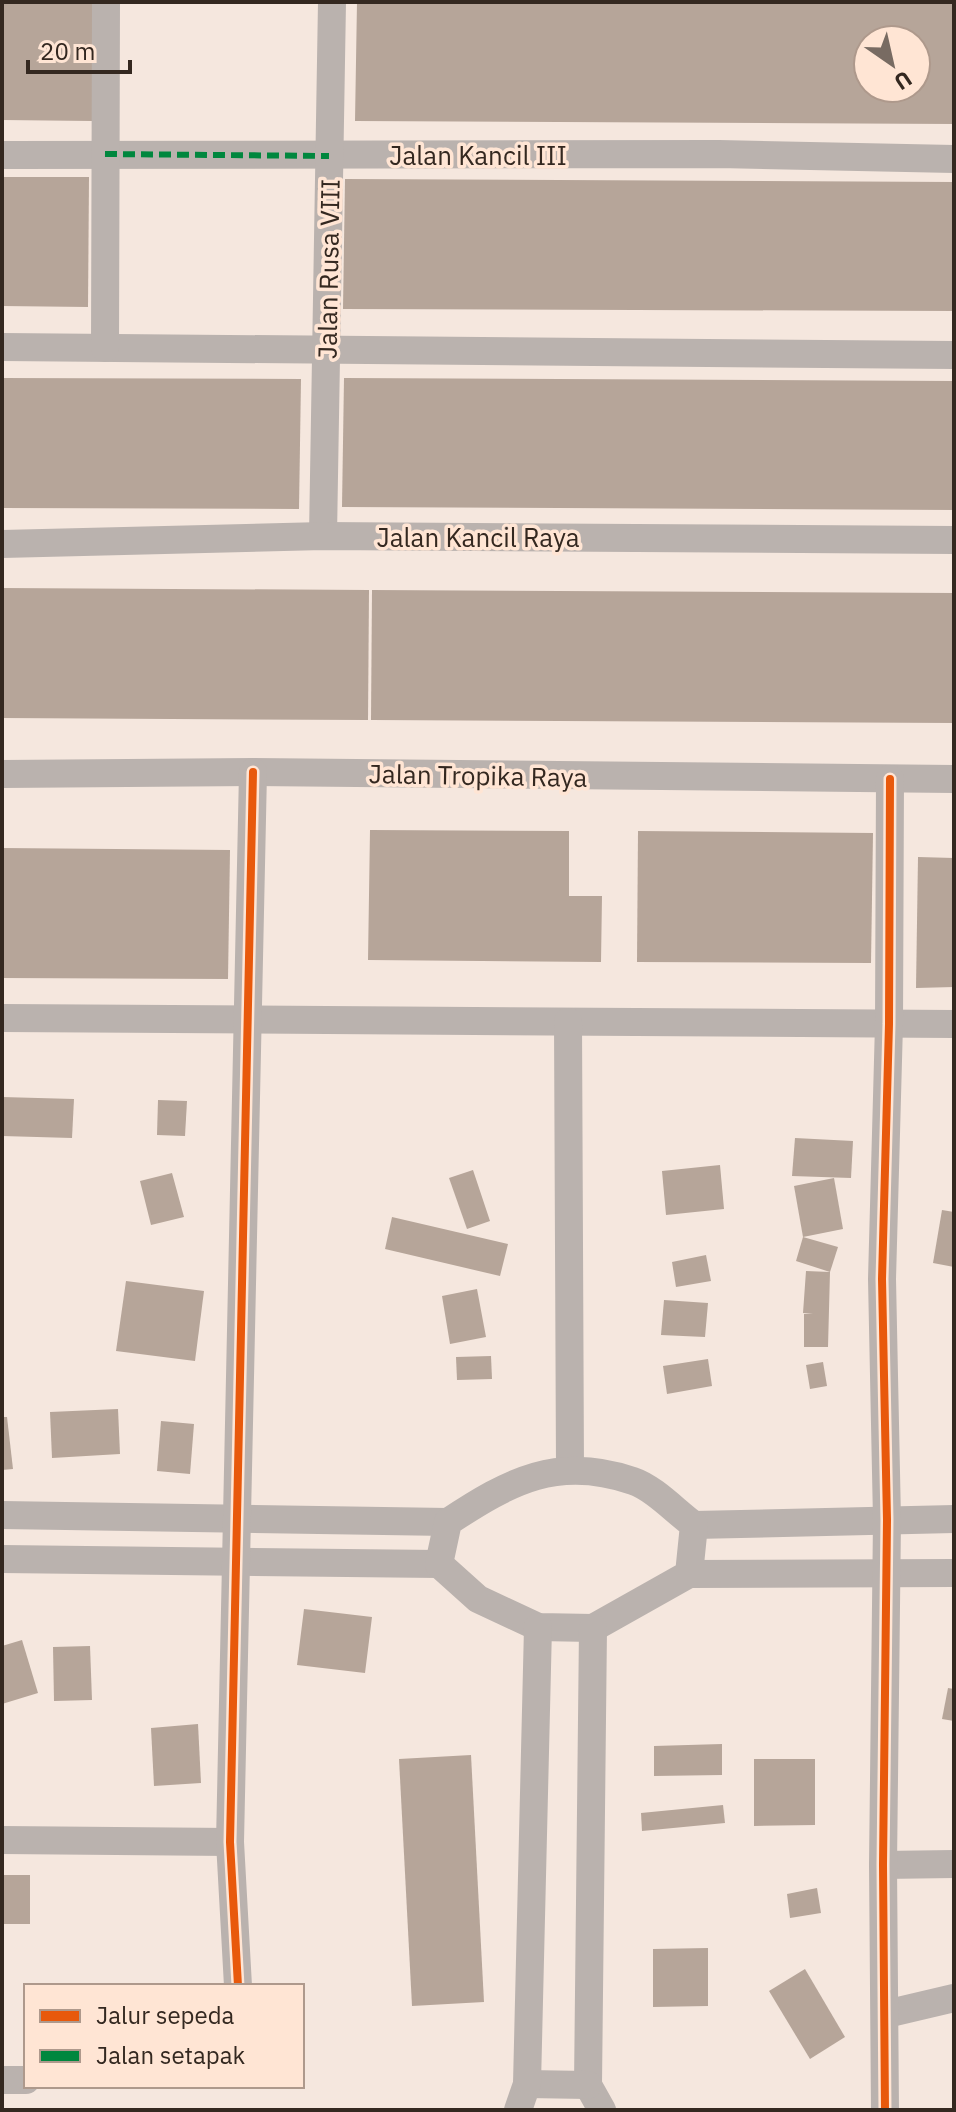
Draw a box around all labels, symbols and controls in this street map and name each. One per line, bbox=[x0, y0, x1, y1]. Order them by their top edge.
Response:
scale bar bbox=[28, 24, 130, 74]
north arrow bbox=[852, 24, 932, 104]
text: 20 m bbox=[40, 35, 95, 67]
text: U bbox=[889, 65, 918, 97]
street label: Jalan Kancil III bbox=[389, 138, 567, 172]
street label: Jalan Rusa VIII bbox=[309, 179, 347, 359]
street label: Jalan Kancil Raya bbox=[376, 520, 580, 554]
street label: Jalan Tropika Raya bbox=[368, 756, 588, 794]
legend bbox=[24, 1984, 304, 2088]
text: Jalur sepeda bbox=[96, 1999, 235, 2031]
text: Jalan setapak bbox=[96, 2039, 246, 2071]

